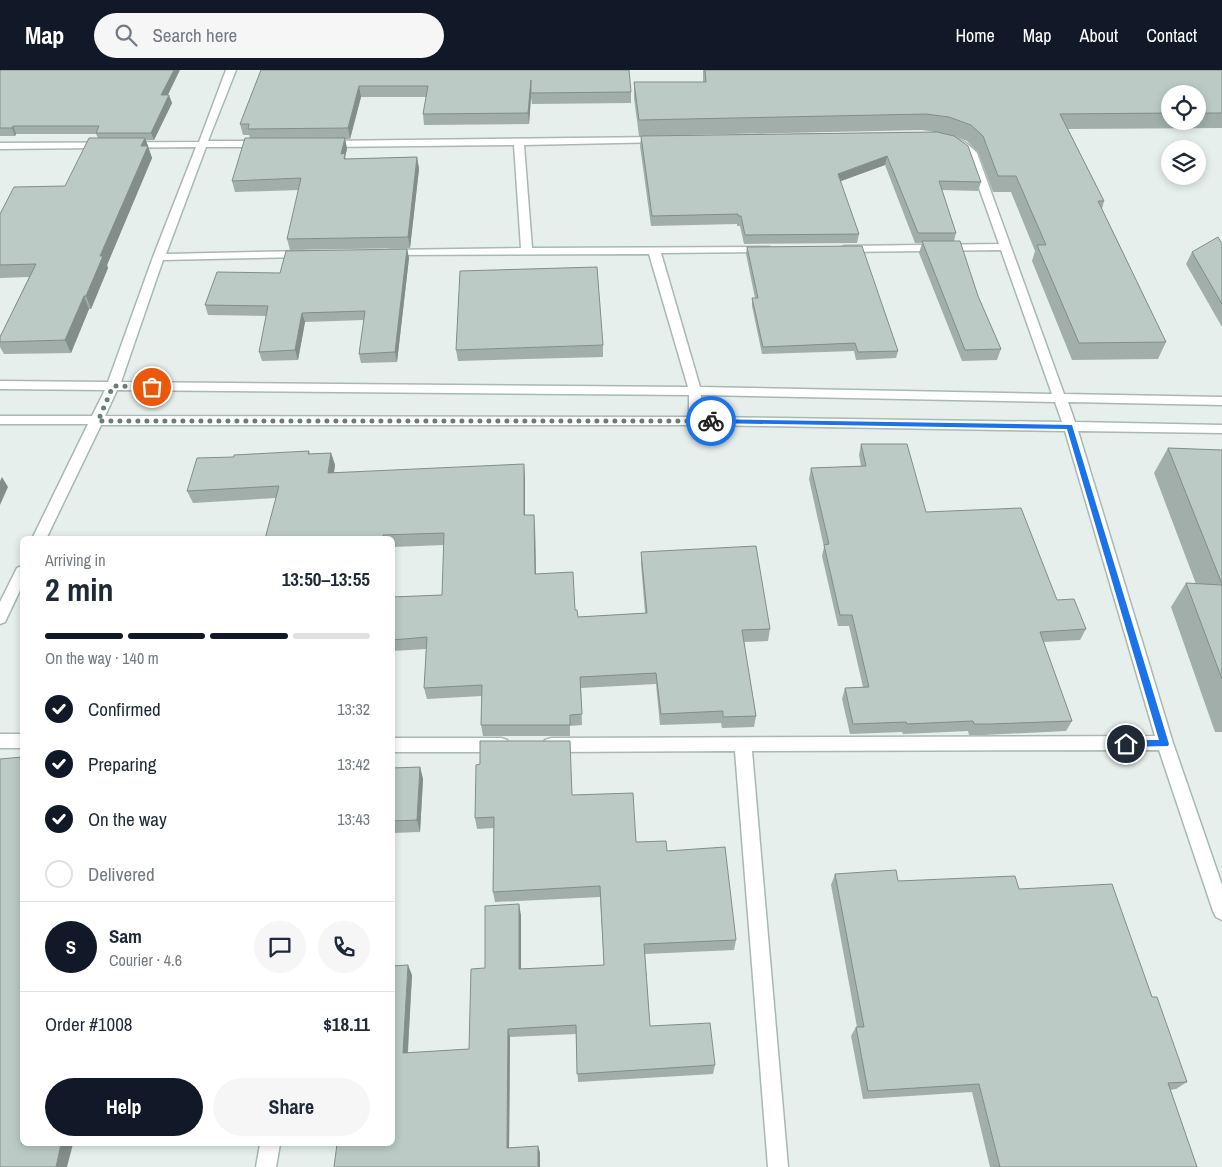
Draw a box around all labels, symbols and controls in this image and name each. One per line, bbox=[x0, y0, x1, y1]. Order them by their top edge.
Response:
search box bbox=[94, 13, 444, 58]
text: Map bbox=[25, 19, 64, 51]
icon: search bbox=[112, 21, 140, 49]
text: Search here bbox=[152, 22, 237, 48]
text: Home bbox=[955, 23, 995, 48]
text: Map bbox=[1023, 23, 1052, 48]
text: About bbox=[1080, 23, 1118, 48]
text: Contact bbox=[1146, 23, 1197, 48]
map controls bbox=[1161, 85, 1206, 185]
button: locate bbox=[1161, 85, 1206, 130]
button: layers bbox=[1161, 140, 1206, 185]
pin bbox=[131, 366, 173, 408]
icon: bag bbox=[138, 373, 166, 401]
courier bbox=[686, 396, 736, 446]
icon: bike bbox=[697, 407, 725, 435]
text: Arriving in bbox=[45, 549, 106, 571]
text: 13:50–13:55 bbox=[282, 566, 370, 592]
text: 2 min bbox=[45, 568, 114, 611]
text: On the way · 140 m bbox=[45, 647, 159, 669]
icon: check bbox=[45, 695, 73, 723]
text: Confirmed bbox=[88, 696, 161, 722]
text: 13:32 bbox=[337, 698, 370, 720]
pin bbox=[1105, 723, 1147, 765]
icon: home bbox=[1112, 730, 1140, 758]
icon: check bbox=[45, 750, 73, 778]
text: Preparing bbox=[88, 751, 156, 777]
text: 13:42 bbox=[337, 753, 370, 775]
icon: check bbox=[45, 805, 73, 833]
text: On the way bbox=[88, 806, 167, 832]
text: 13:43 bbox=[337, 808, 370, 830]
text: Delivered bbox=[88, 861, 155, 887]
button: chat bbox=[254, 921, 306, 973]
button: phone bbox=[318, 921, 370, 973]
text: Sam bbox=[109, 923, 142, 949]
text: S bbox=[66, 934, 76, 960]
text: Courier · 4.6 bbox=[109, 949, 182, 971]
text: Order #1008 bbox=[45, 1011, 132, 1037]
text: $18.11 bbox=[323, 1011, 370, 1037]
button: Help bbox=[45, 1078, 203, 1136]
button: Share bbox=[213, 1078, 370, 1136]

